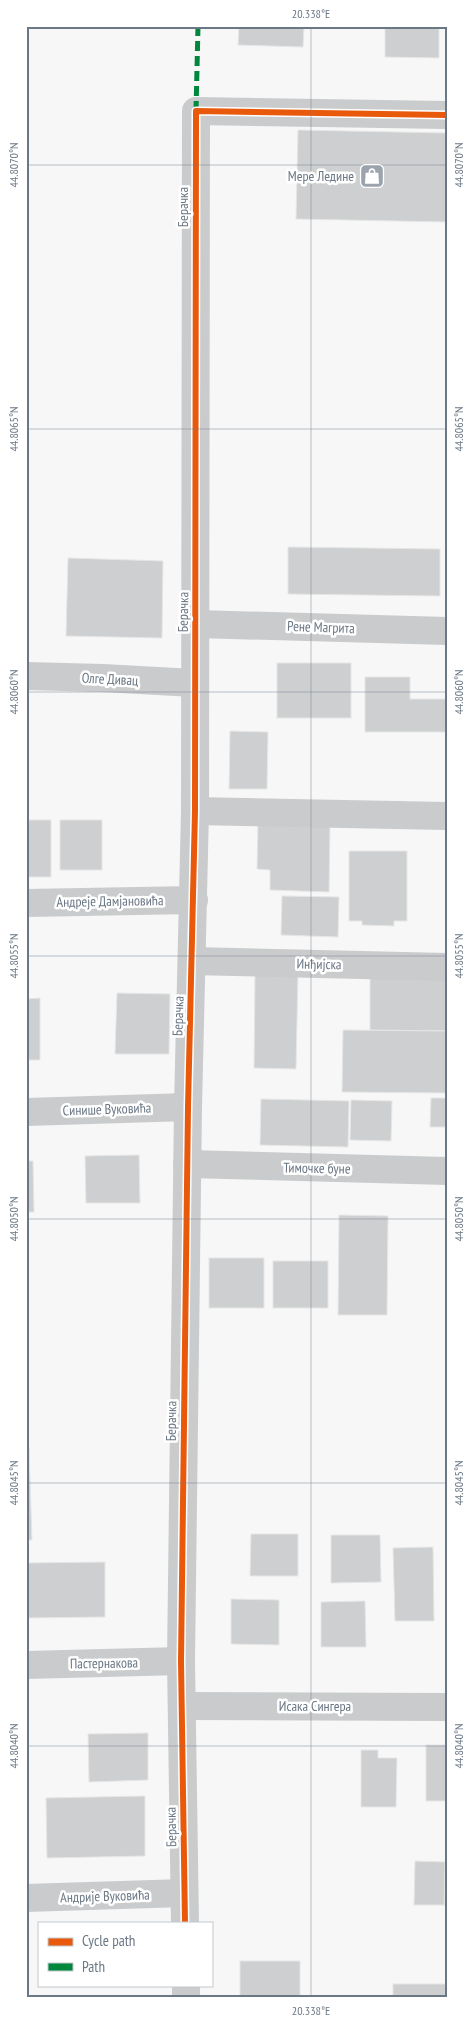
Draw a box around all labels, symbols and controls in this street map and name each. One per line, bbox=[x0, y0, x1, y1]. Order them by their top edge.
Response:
text: 20.338°E bbox=[292, 6, 330, 21]
text: 44.8070°N bbox=[6, 142, 21, 188]
text: 44.8070°N bbox=[451, 142, 466, 188]
shop icon: Мере Ледине bbox=[359, 163, 385, 189]
place label: Мере Ледине bbox=[288, 167, 354, 185]
street label: Берачка bbox=[174, 187, 192, 227]
text: 44.8065°N bbox=[6, 406, 21, 452]
text: 44.8065°N bbox=[451, 406, 466, 452]
street label: Берачка bbox=[174, 592, 192, 632]
street label: Рене Магрита bbox=[287, 617, 355, 637]
text: 44.8060°N bbox=[6, 669, 21, 715]
street label: Олге Дивац bbox=[81, 669, 139, 689]
text: 44.8060°N bbox=[451, 669, 466, 715]
street label: Андреје Дамјановића bbox=[56, 891, 164, 911]
text: 44.8055°N bbox=[6, 933, 21, 979]
text: 44.8055°N bbox=[451, 933, 466, 979]
street label: Инђијска bbox=[296, 955, 342, 973]
street label: Берачка bbox=[168, 996, 188, 1036]
street label: Синише Вуковића bbox=[62, 1098, 152, 1120]
street label: Тимочке буне bbox=[283, 1158, 351, 1178]
text: 44.8050°N bbox=[6, 1196, 21, 1242]
text: 44.8050°N bbox=[451, 1196, 466, 1242]
street label: Берачка bbox=[162, 1401, 180, 1441]
text: 44.8045°N bbox=[6, 1460, 21, 1506]
text: 44.8045°N bbox=[451, 1460, 466, 1506]
street label: Пастернакова bbox=[70, 1653, 138, 1673]
street label: Исака Сингера bbox=[279, 1697, 351, 1715]
text: 44.8040°N bbox=[6, 1723, 21, 1769]
text: 44.8040°N bbox=[451, 1723, 466, 1769]
street label: Берачка bbox=[162, 1807, 180, 1847]
street label: Андрије Вуковића bbox=[60, 1885, 150, 1907]
legend bbox=[38, 1922, 212, 1986]
text: Cycle path bbox=[82, 1931, 135, 1950]
text: Path bbox=[82, 1957, 105, 1976]
text: 20.338°E bbox=[292, 2003, 330, 2018]

